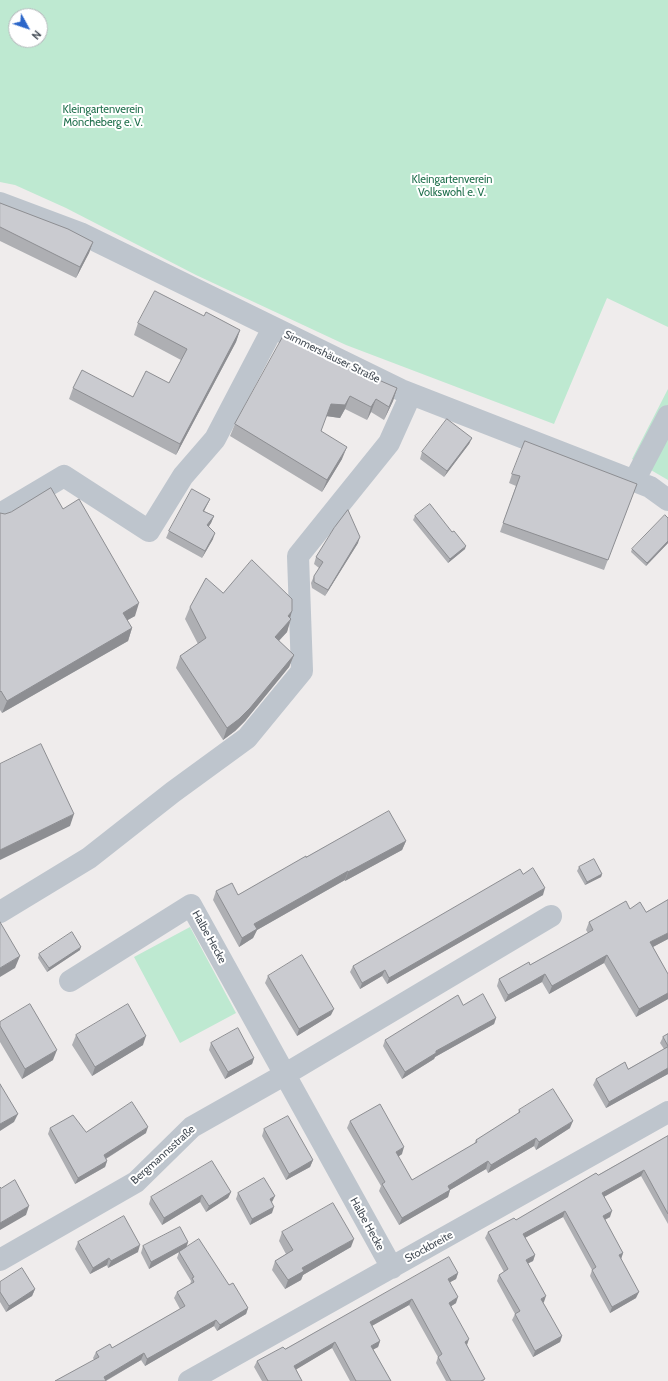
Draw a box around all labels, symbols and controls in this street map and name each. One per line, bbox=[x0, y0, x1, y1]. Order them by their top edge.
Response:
north arrow bbox=[8, 8, 48, 48]
text: N bbox=[29, 28, 44, 43]
park label: Kleingartenverein Möncheberg e. V. bbox=[63, 103, 143, 129]
park label: Kleingartenverein Volkswohl e. V. bbox=[412, 173, 492, 199]
street label: Simmershäuser Straße bbox=[282, 328, 382, 386]
street label: Halbe Hecke bbox=[189, 908, 229, 966]
street label: Bergmannsstraße bbox=[128, 1123, 198, 1187]
street label: Halbe Hecke bbox=[347, 1195, 387, 1253]
street label: Stockbreite bbox=[403, 1228, 455, 1266]

